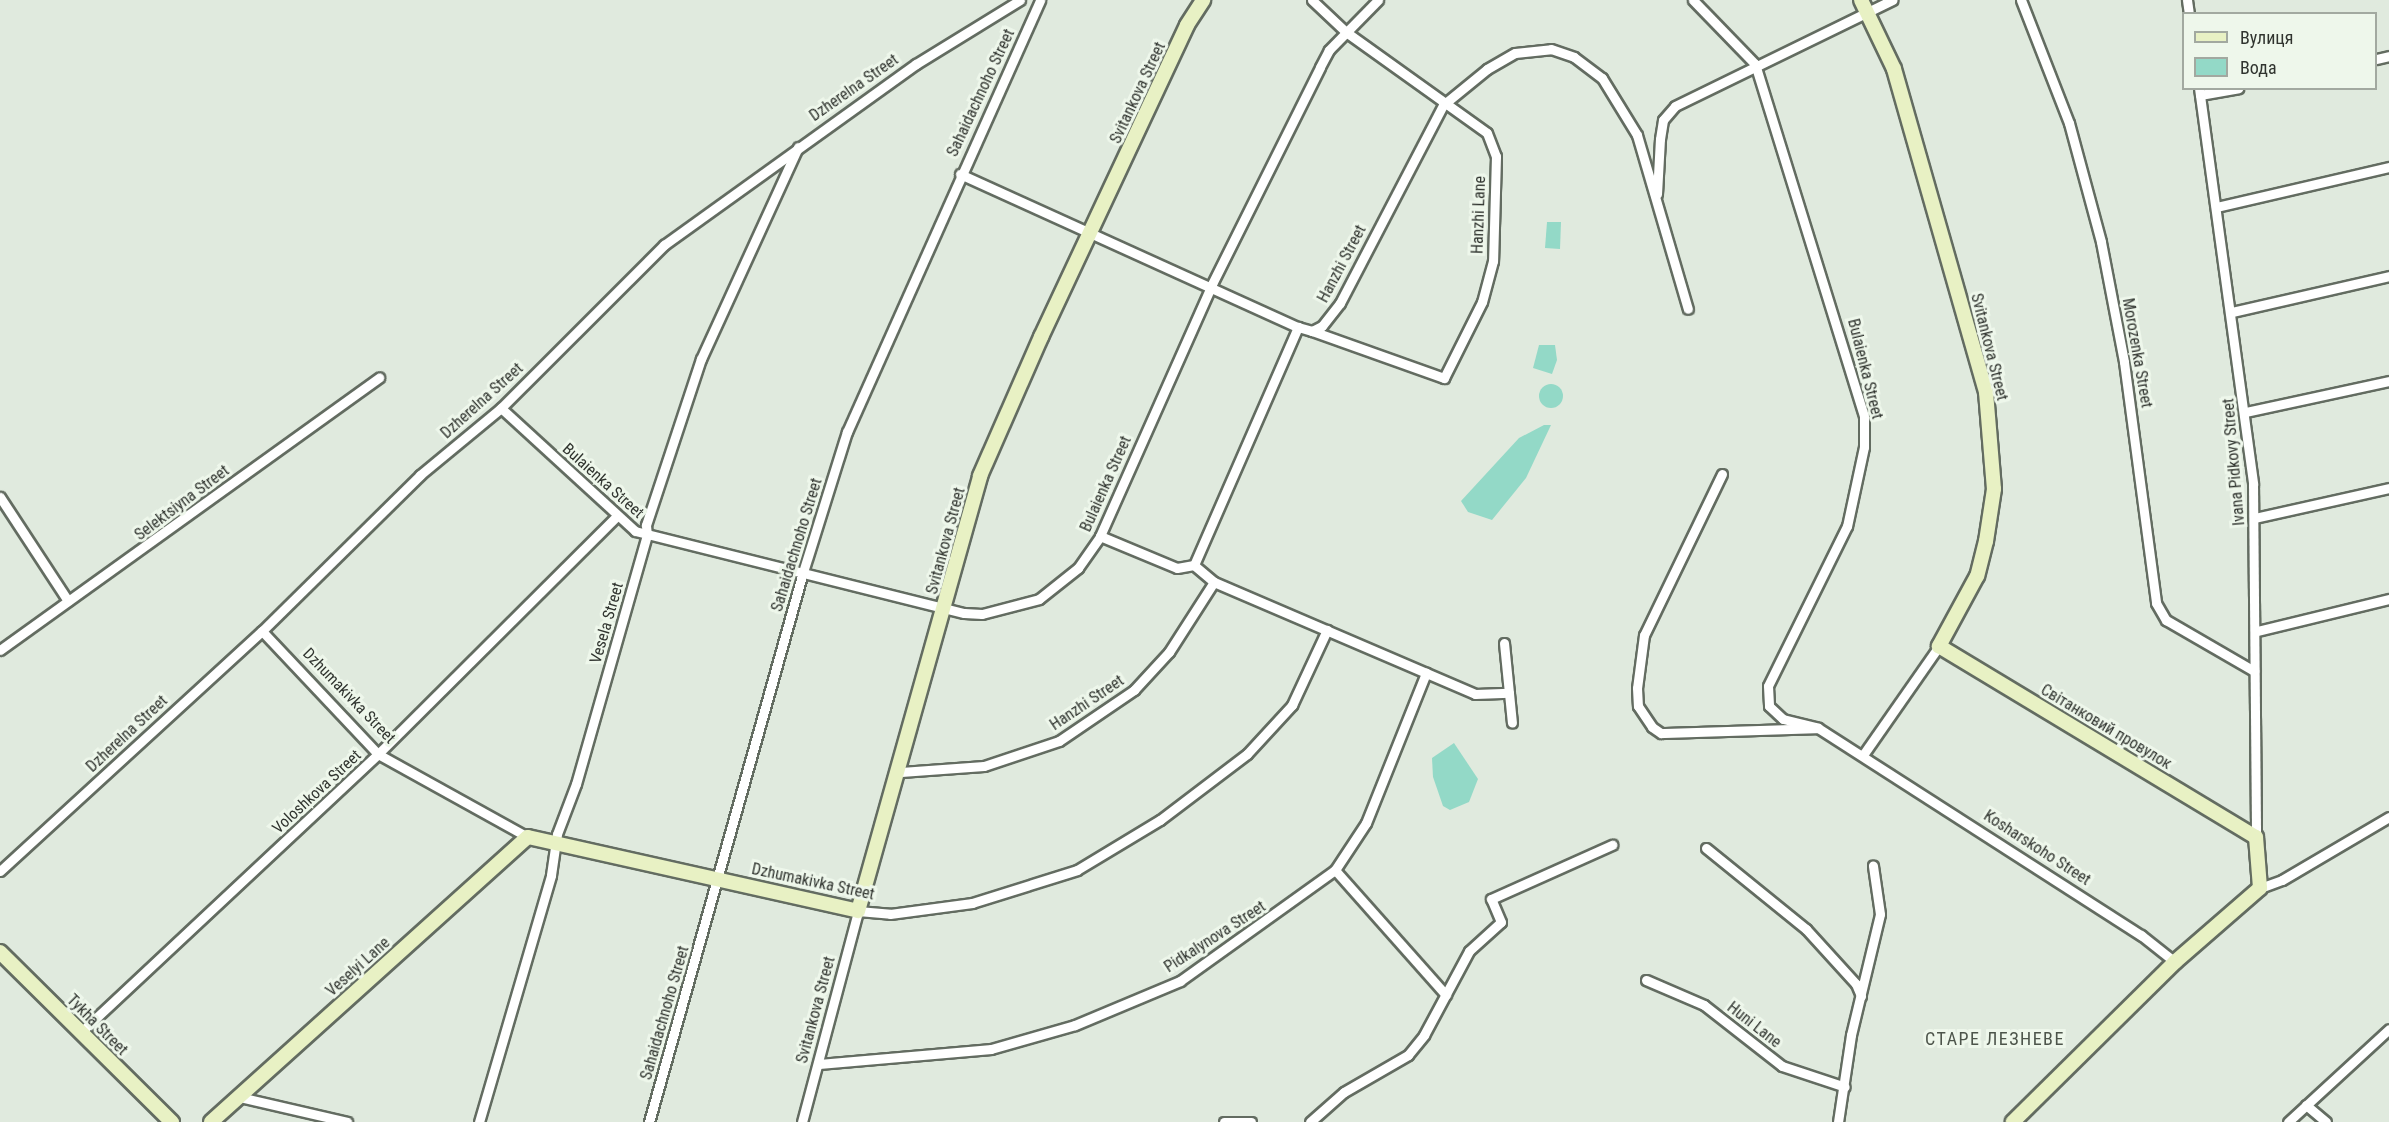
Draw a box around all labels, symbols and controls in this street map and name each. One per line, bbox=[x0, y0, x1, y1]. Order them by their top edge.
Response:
legend bbox=[2182, 12, 2377, 90]
street label: Sahaidachnoho Street bbox=[943, 26, 1019, 160]
text: Вулиця bbox=[2240, 27, 2294, 48]
street label: Svitankova Street bbox=[1106, 39, 1170, 147]
street label: Dzherelna Street bbox=[806, 50, 902, 126]
text: Вода bbox=[2240, 57, 2277, 78]
street label: Hanzhi Lane bbox=[1468, 176, 1490, 254]
street label: Hanzhi Street bbox=[1314, 222, 1370, 306]
street label: Svitankova Street bbox=[1966, 291, 2012, 403]
street label: Morozenka Street bbox=[2118, 297, 2156, 409]
street label: Bulaienka Street bbox=[1843, 317, 1887, 421]
street label: Dzherelna Street bbox=[437, 359, 527, 443]
street label: Ivana Pidkovy Street bbox=[2219, 398, 2249, 526]
street label: Bulaienka Street bbox=[1076, 433, 1136, 535]
street label: Bulaienka Street bbox=[558, 439, 648, 523]
street label: Selektsiyna Street bbox=[131, 461, 233, 545]
street label: Sahaidachnoho Street bbox=[768, 476, 826, 614]
street label: Svitankova Street bbox=[923, 486, 969, 596]
street label: Vesela Street bbox=[586, 580, 628, 666]
street label: Dzhumakivka Street bbox=[299, 644, 399, 748]
street label: Hanzhi Street bbox=[1046, 671, 1128, 735]
street label: Світанковий провулок bbox=[2037, 680, 2175, 774]
street label: Dzherelna Street bbox=[82, 692, 172, 776]
street label: Voloshkova Street bbox=[269, 746, 365, 838]
street label: Kosharskoho Street bbox=[1980, 806, 2094, 890]
street label: Dzhumakivka Street bbox=[750, 860, 876, 904]
street label: Pidkalynova Street bbox=[1161, 897, 1269, 977]
street label: Veselyi Lane bbox=[322, 933, 394, 1001]
street label: Sahaidachnoho Street bbox=[637, 944, 693, 1082]
street label: Svitankova Street bbox=[793, 955, 839, 1065]
street label: Tykha Street bbox=[63, 991, 131, 1059]
street label: Huni Lane bbox=[1723, 998, 1785, 1052]
district label: СТАРЕ ЛЕЗНЕВЕ bbox=[1925, 1028, 2065, 1050]

